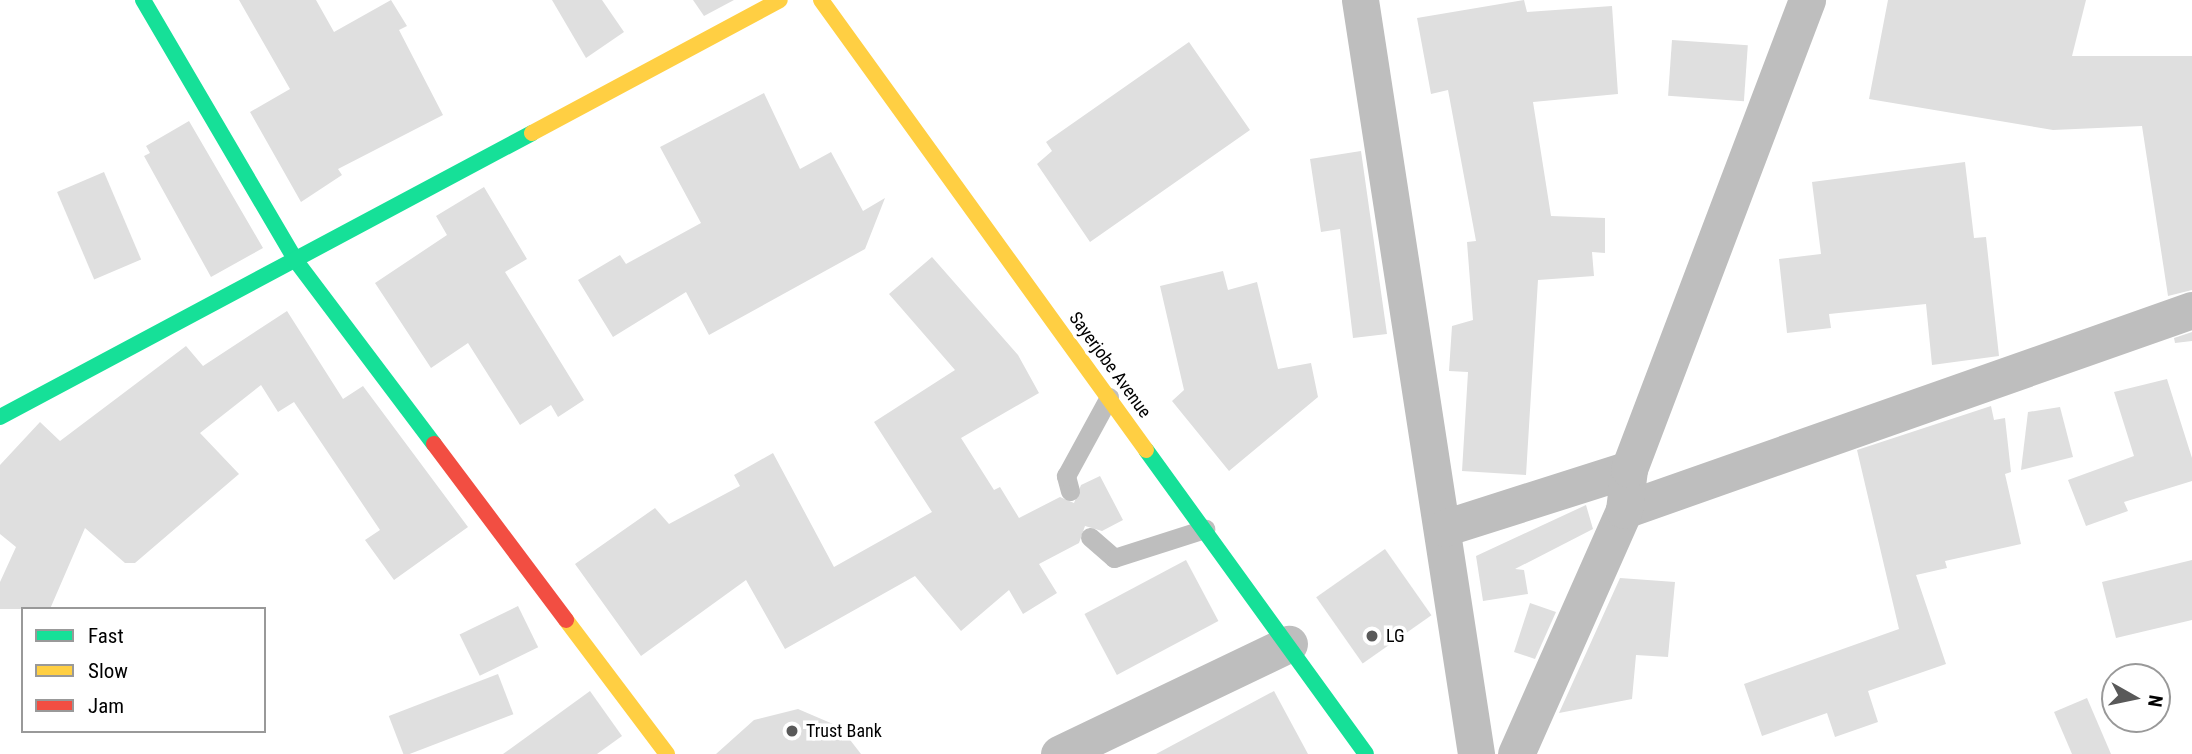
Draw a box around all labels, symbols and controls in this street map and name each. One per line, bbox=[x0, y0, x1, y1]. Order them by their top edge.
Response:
street label: Sayerjobe Avenue bbox=[1064, 308, 1156, 422]
legend bbox=[21, 607, 266, 733]
text: Fast bbox=[88, 624, 124, 648]
place label: LG bbox=[1386, 625, 1405, 647]
marker: LG bbox=[1364, 628, 1380, 644]
text: Slow bbox=[88, 659, 128, 683]
north arrow bbox=[2101, 663, 2171, 733]
text: N bbox=[2143, 693, 2168, 709]
text: Jam bbox=[88, 694, 124, 718]
place label: Trust Bank bbox=[806, 720, 882, 742]
marker: Trust Bank bbox=[784, 723, 800, 739]

